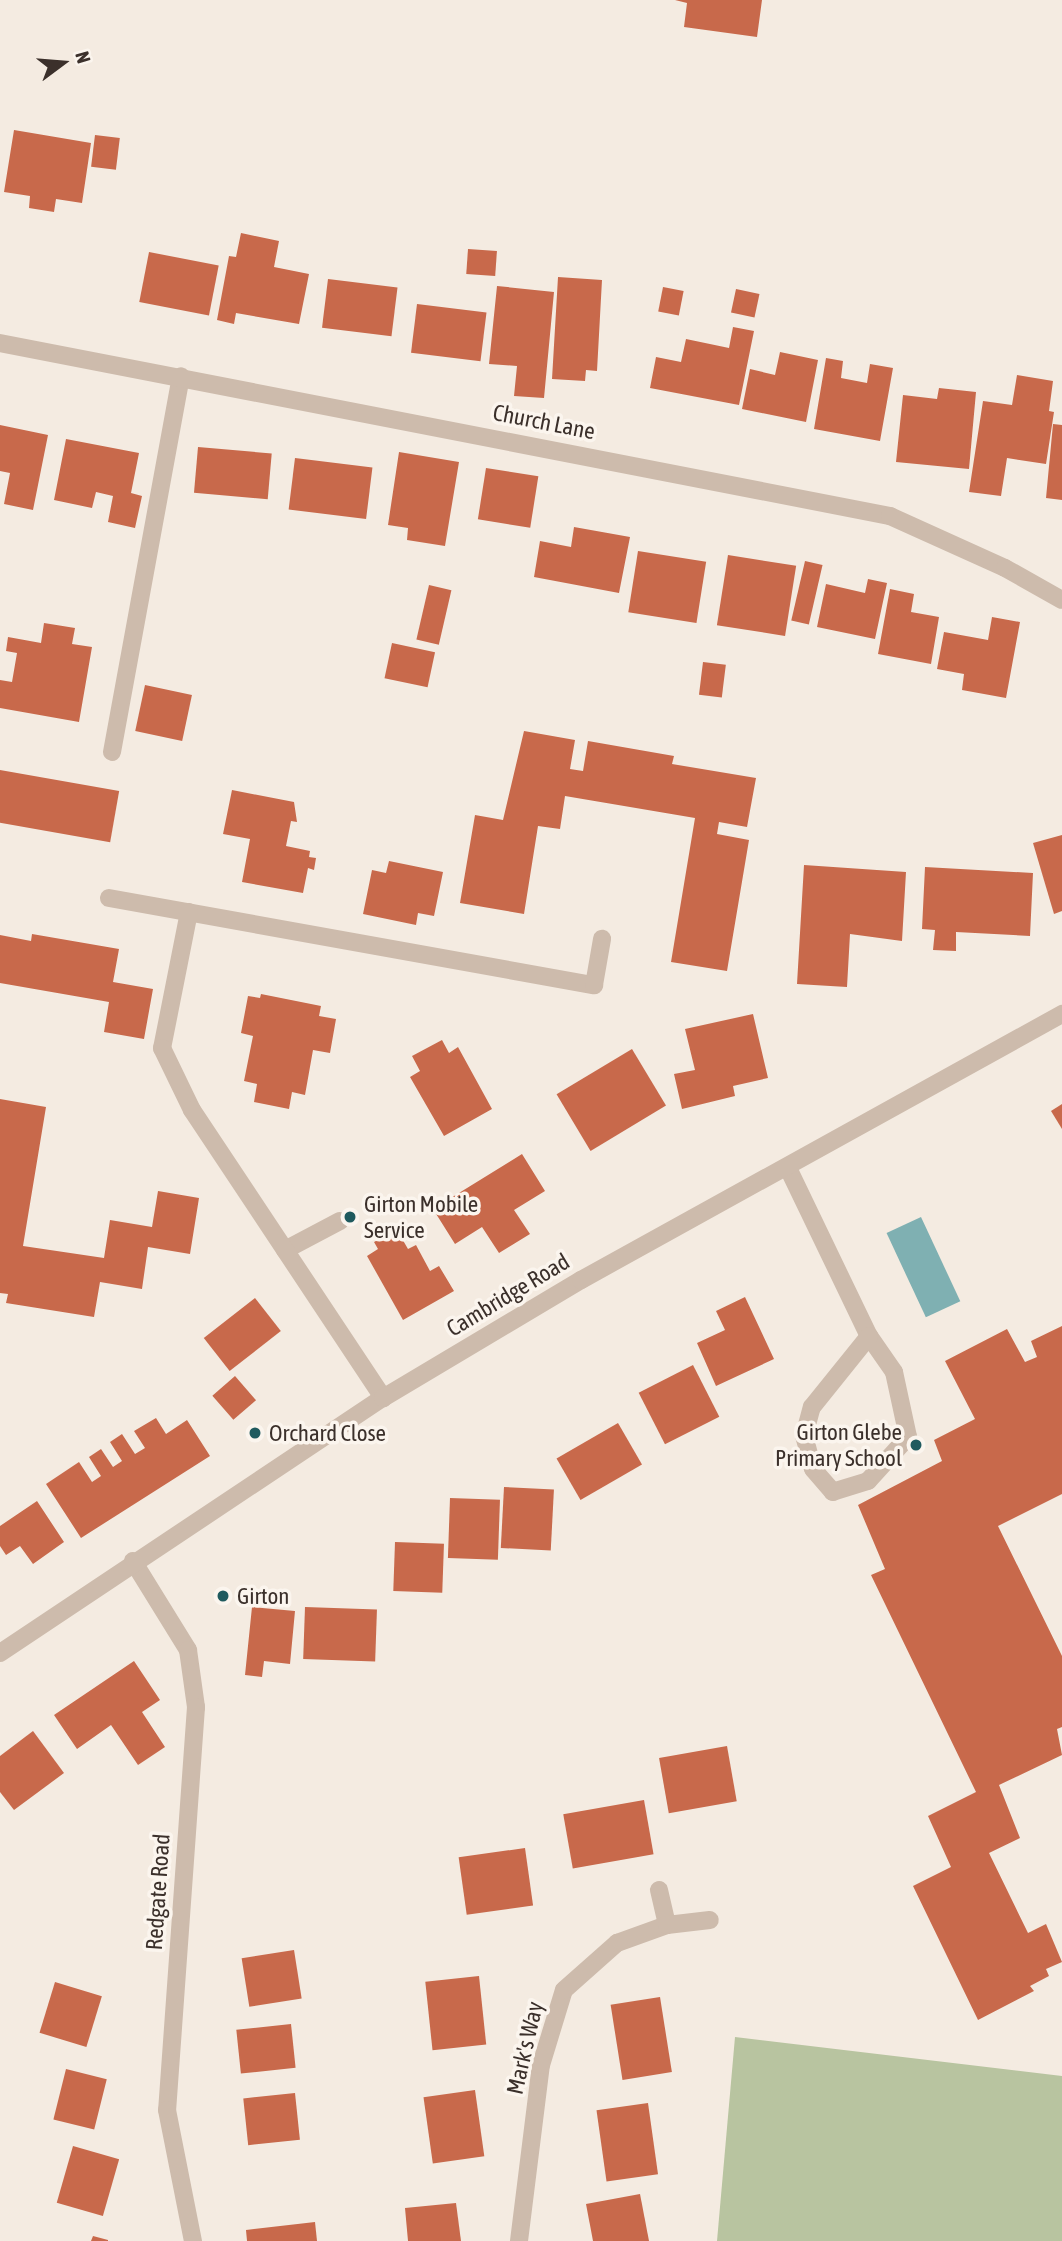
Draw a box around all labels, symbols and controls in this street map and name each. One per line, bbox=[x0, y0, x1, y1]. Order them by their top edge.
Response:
north arrow bbox=[28, 28, 98, 98]
text: N bbox=[71, 49, 95, 66]
street label: Church Lane bbox=[491, 399, 597, 445]
place label: Girton Mobile Service bbox=[364, 1190, 478, 1244]
marker: Girton Mobile Service bbox=[342, 1209, 358, 1225]
street label: Cambridge Road bbox=[442, 1248, 574, 1342]
place label: Girton Glebe Primary School bbox=[775, 1418, 902, 1472]
place label: Orchard Close bbox=[269, 1419, 386, 1447]
marker: Orchard Close bbox=[247, 1425, 263, 1441]
marker: Girton Glebe Primary School bbox=[908, 1437, 924, 1453]
place label: Girton bbox=[237, 1582, 289, 1610]
marker: Girton bbox=[215, 1588, 231, 1604]
street label: Redgate Road bbox=[140, 1833, 176, 1951]
street label: Mark's Way bbox=[501, 1999, 549, 2097]

